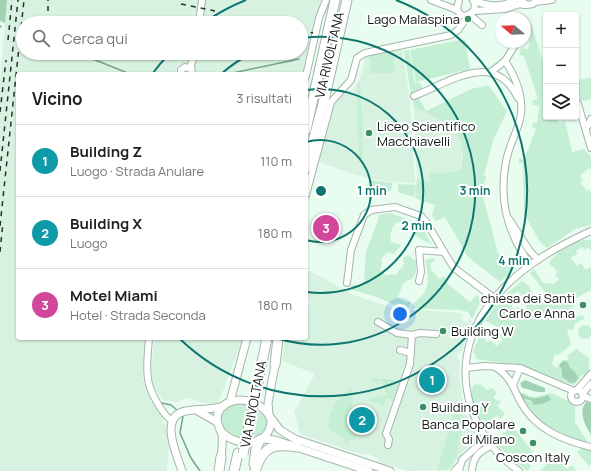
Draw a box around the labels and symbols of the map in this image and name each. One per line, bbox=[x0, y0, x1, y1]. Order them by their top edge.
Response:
street label: VIA RIVOLTANA bbox=[310, 10, 348, 100]
place label: Lago Malaspina bbox=[367, 10, 460, 28]
north arrow bbox=[495, 12, 531, 48]
marker: Lago Malaspina bbox=[463, 14, 473, 24]
place label: Liceo Scientifico Macchiavelli bbox=[377, 117, 476, 150]
marker: Liceo Scientifico Macchiavelli bbox=[364, 128, 374, 138]
text: 1 min bbox=[357, 182, 387, 199]
text: 3 min bbox=[459, 182, 491, 199]
centre of rings bbox=[314, 184, 328, 198]
pin: 3 bbox=[313, 213, 339, 243]
text: 2 min bbox=[401, 217, 433, 234]
text: 4 min bbox=[498, 252, 530, 269]
place label: chiesa dei Santi Carlo e Anna bbox=[481, 289, 575, 322]
marker: chiesa dei Santi Carlo e Anna bbox=[578, 300, 588, 310]
your location bbox=[390, 304, 410, 324]
place label: Building W bbox=[451, 322, 514, 340]
marker: Building W bbox=[438, 326, 448, 336]
street label: VIA RIVOLTANA bbox=[236, 359, 270, 449]
pin: 1 bbox=[419, 365, 445, 395]
place label: Building Y bbox=[431, 398, 490, 416]
marker: Building Y bbox=[418, 402, 428, 412]
pin: 2 bbox=[349, 405, 375, 435]
place label: Banca Popolare di Milano bbox=[422, 415, 515, 448]
marker: Banca Popolare di Milano bbox=[518, 426, 528, 436]
marker: Coscon Italy bbox=[528, 438, 538, 448]
place label: Coscon Italy bbox=[496, 448, 570, 466]

